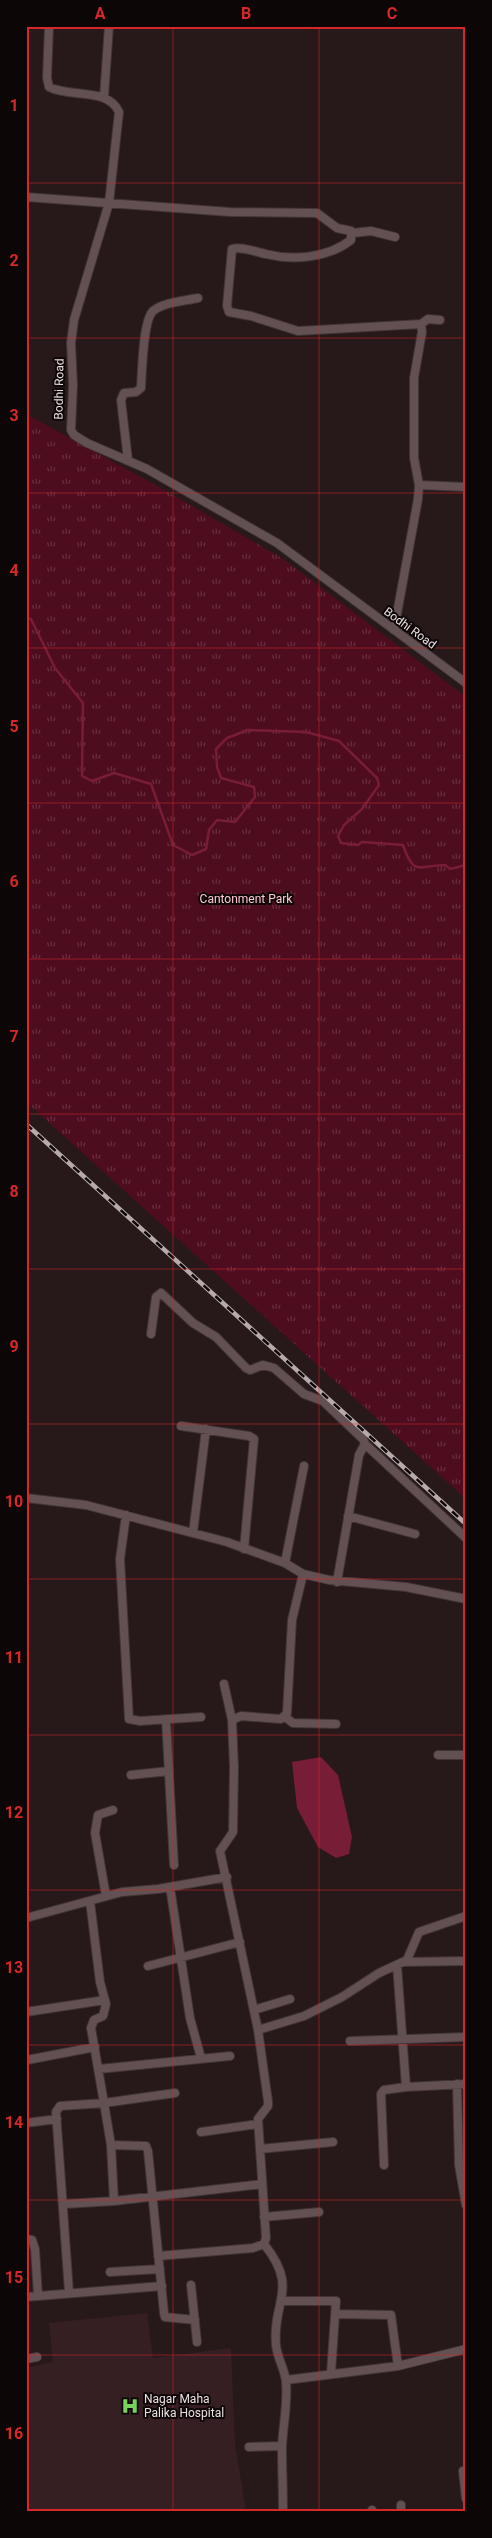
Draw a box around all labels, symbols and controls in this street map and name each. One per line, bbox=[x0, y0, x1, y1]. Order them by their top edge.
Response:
text: A bbox=[95, 4, 106, 23]
text: B bbox=[241, 4, 251, 23]
text: C bbox=[387, 4, 397, 23]
text: 1 bbox=[9, 96, 19, 115]
text: 2 bbox=[9, 251, 19, 270]
street label: Bodhi Road bbox=[51, 358, 67, 420]
text: 3 bbox=[9, 406, 19, 425]
text: 4 bbox=[9, 561, 19, 580]
street label: Bodhi Road bbox=[381, 604, 439, 652]
text: 5 bbox=[9, 717, 19, 736]
text: 6 bbox=[9, 872, 19, 891]
park label: Cantonment Park bbox=[200, 892, 293, 906]
text: 7 bbox=[9, 1027, 19, 1046]
text: 8 bbox=[9, 1182, 19, 1201]
text: 9 bbox=[9, 1337, 19, 1356]
text: 10 bbox=[5, 1492, 23, 1511]
text: 11 bbox=[5, 1648, 23, 1667]
text: 12 bbox=[5, 1803, 23, 1822]
text: 13 bbox=[5, 1958, 23, 1977]
text: 14 bbox=[5, 2113, 23, 2132]
text: 15 bbox=[5, 2268, 23, 2287]
place label: Nagar Maha Palika Hospital bbox=[144, 2392, 224, 2420]
hospital icon: Nagar Maha Palika Hospital bbox=[120, 2396, 140, 2416]
text: 16 bbox=[5, 2424, 23, 2443]

